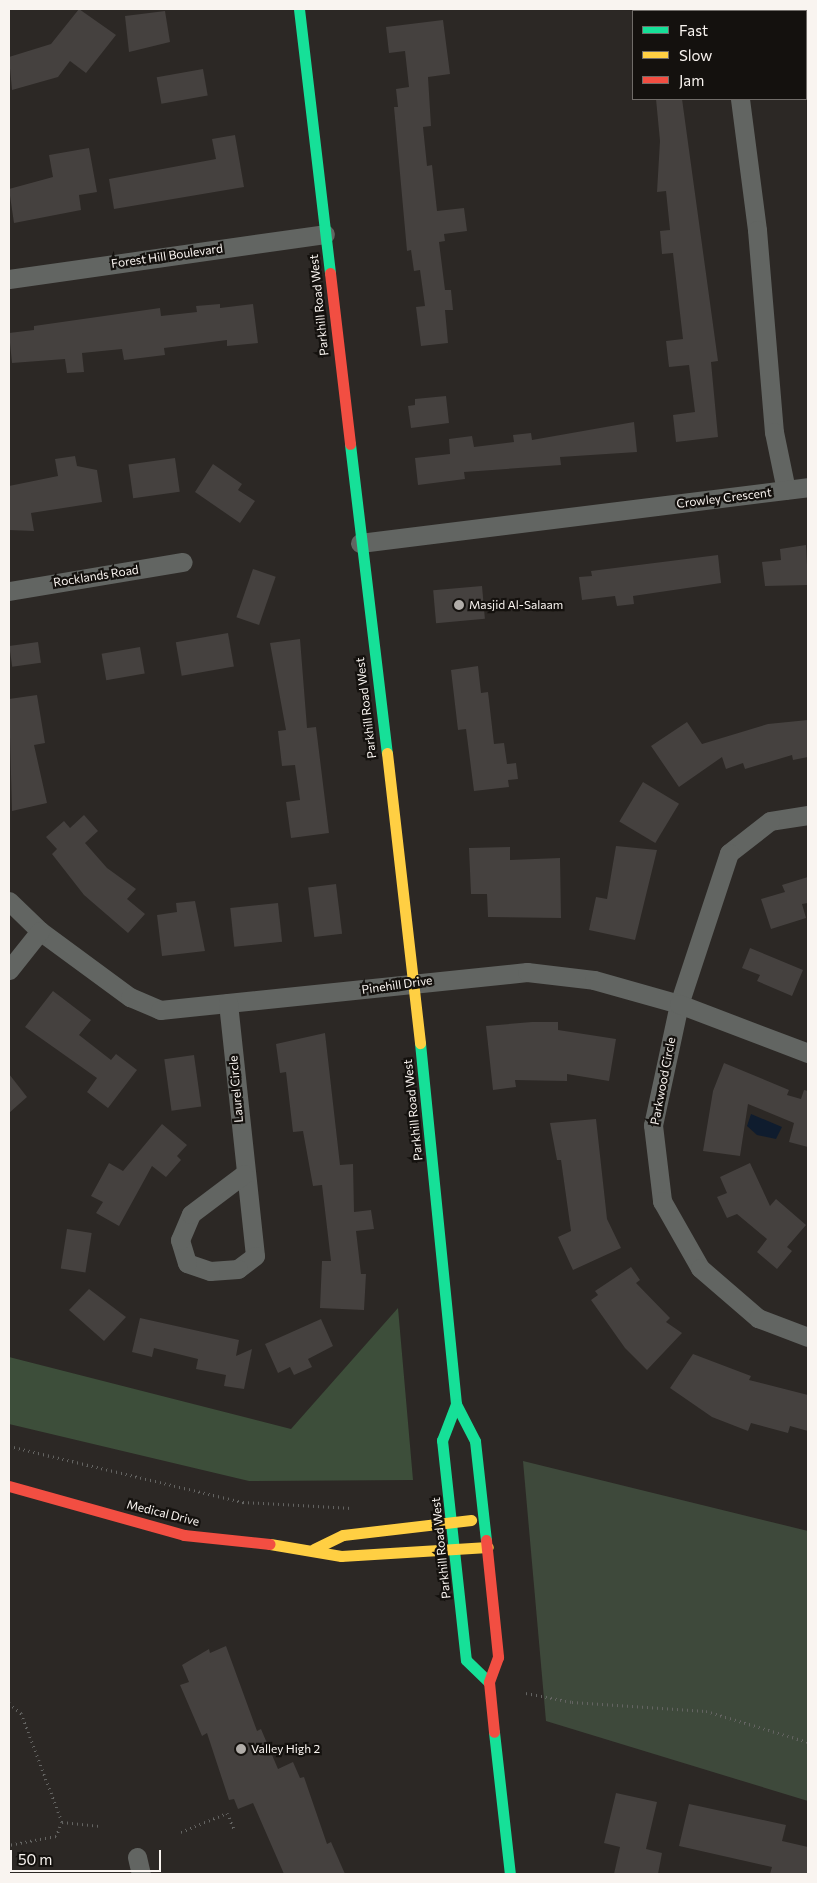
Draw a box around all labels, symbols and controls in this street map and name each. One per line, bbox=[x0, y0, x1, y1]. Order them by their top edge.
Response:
legend bbox=[632, 10, 807, 100]
text: Fast bbox=[679, 21, 708, 39]
text: Slow bbox=[679, 46, 712, 64]
text: Jam bbox=[679, 71, 704, 89]
street label: Forest Hill Boulevard bbox=[110, 241, 224, 271]
street label: Parkhill Road West bbox=[307, 254, 331, 356]
street label: Crowley Crescent bbox=[676, 485, 772, 511]
street label: Rocklands Road bbox=[52, 562, 140, 590]
place label: Masjid Al-Salaam bbox=[469, 598, 563, 612]
marker: Masjid Al-Salaam bbox=[453, 599, 465, 611]
street label: Parkhill Road West bbox=[353, 657, 379, 759]
street label: Pinehill Drive bbox=[361, 973, 433, 997]
street label: Parkwood Circle bbox=[647, 1036, 679, 1126]
street label: Laurel Circle bbox=[226, 1055, 246, 1123]
street label: Parkhill Road West bbox=[401, 1059, 425, 1161]
street label: Medical Drive bbox=[125, 1497, 201, 1529]
street label: Parkhill Road West bbox=[429, 1497, 453, 1599]
place label: Valley High 2 bbox=[251, 1742, 320, 1756]
marker: Valley High 2 bbox=[235, 1743, 247, 1755]
scale bar bbox=[12, 1840, 164, 1872]
text: 50 m bbox=[18, 1850, 52, 1868]

